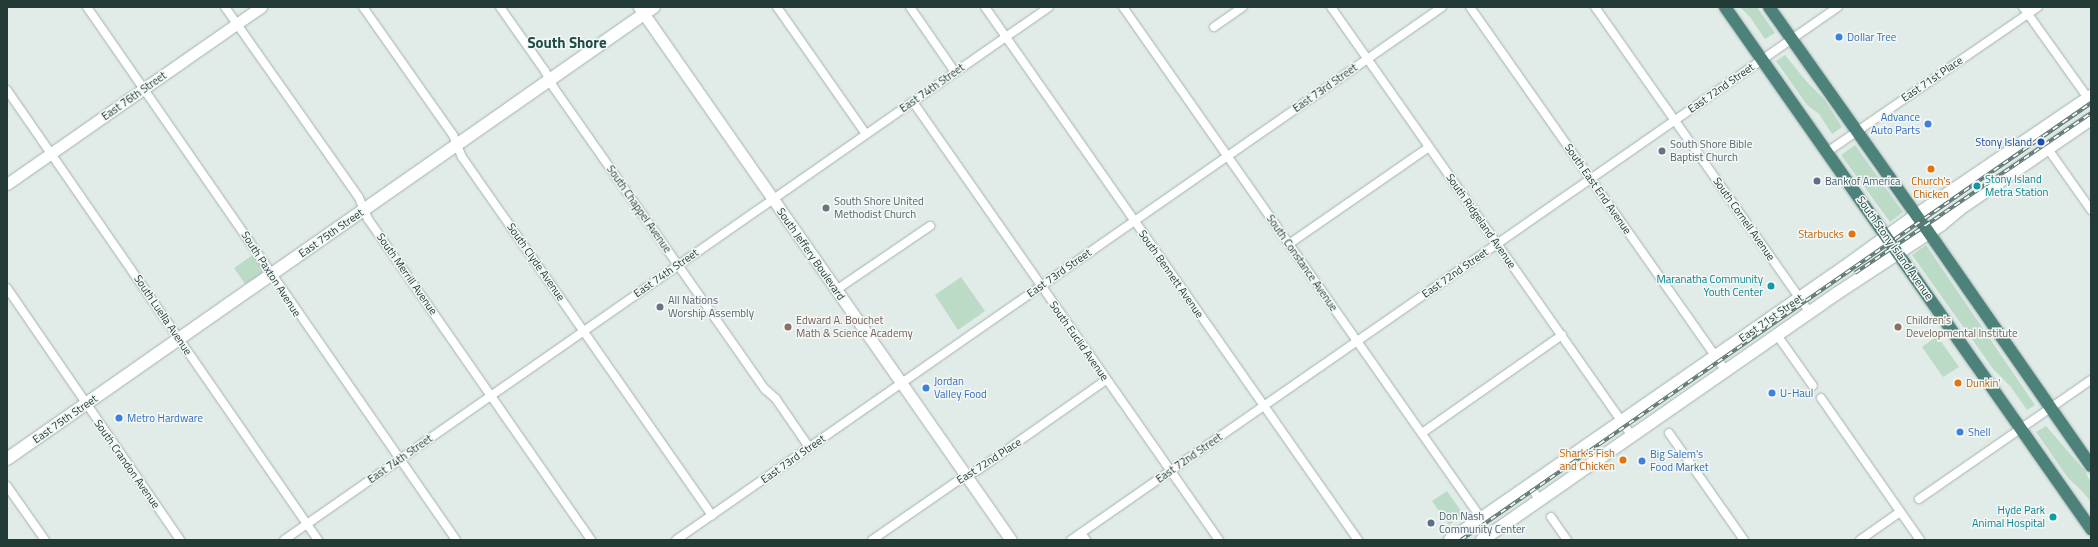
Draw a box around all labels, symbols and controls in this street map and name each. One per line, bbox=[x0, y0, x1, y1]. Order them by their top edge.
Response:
place label: Dollar Tree bbox=[1847, 30, 1896, 44]
marker: Dollar Tree bbox=[1834, 32, 1844, 42]
district label: South Shore bbox=[527, 34, 607, 52]
street label: East 71st Place bbox=[1899, 54, 1965, 104]
street label: East 72nd Street bbox=[1685, 60, 1757, 116]
street label: East 74th Street bbox=[897, 61, 967, 115]
street label: East 73rd Street bbox=[1290, 61, 1360, 115]
street label: East 76th Street bbox=[99, 69, 169, 123]
place label: Advance Auto Parts bbox=[1871, 111, 1920, 137]
marker: Advance Auto Parts bbox=[1923, 119, 1933, 129]
place label: Stony Island bbox=[1975, 135, 2032, 149]
marker: Stony Island bbox=[2035, 136, 2047, 148]
place label: South Shore Bible Baptist Church bbox=[1670, 138, 1752, 164]
street label: South East End Avenue bbox=[1562, 141, 1634, 237]
marker: South Shore Bible Baptist Church bbox=[1657, 146, 1667, 156]
street label: South Chappel Avenue bbox=[604, 163, 674, 255]
marker: Church's Chicken bbox=[1926, 164, 1936, 174]
street label: South Ridgeland Avenue bbox=[1443, 171, 1519, 271]
place label: Stony Island Metra Station bbox=[1985, 173, 2049, 199]
place label: Bank of America bbox=[1825, 174, 1901, 188]
street label: South Cornell Avenue bbox=[1710, 175, 1778, 263]
place label: Church's Chicken bbox=[1911, 175, 1951, 201]
marker: Bank of America bbox=[1812, 176, 1822, 186]
marker: Stony Island Metra Station bbox=[1972, 181, 1982, 191]
street label: South Stony Island Avenue bbox=[1854, 194, 1936, 302]
place label: South Shore United Methodist Church bbox=[834, 195, 924, 221]
marker: South Shore United Methodist Church bbox=[821, 203, 831, 213]
street label: South Jeffery Boulevard bbox=[774, 205, 848, 303]
street label: East 75th Street bbox=[296, 206, 366, 260]
street label: South Constance Avenue bbox=[1264, 212, 1340, 314]
street label: South Clyde Avenue bbox=[504, 221, 568, 303]
place label: Starbucks bbox=[1798, 227, 1844, 241]
street label: South Bennett Avenue bbox=[1136, 228, 1206, 320]
street label: South Paxton Avenue bbox=[238, 229, 304, 319]
marker: Starbucks bbox=[1847, 229, 1857, 239]
street label: South Merrill Avenue bbox=[374, 231, 440, 317]
street label: East 72nd Street bbox=[1419, 245, 1491, 301]
street label: East 74th Street bbox=[631, 246, 701, 300]
street label: East 73rd Street bbox=[1024, 246, 1094, 300]
street label: South Luella Avenue bbox=[131, 272, 195, 358]
place label: Maranatha Community Youth Center bbox=[1656, 273, 1763, 299]
marker: Maranatha Community Youth Center bbox=[1766, 281, 1776, 291]
street label: East 71st Street bbox=[1736, 291, 1806, 345]
place label: All Nations Worship Assembly bbox=[668, 294, 754, 320]
street label: South Euclid Avenue bbox=[1047, 299, 1111, 383]
marker: All Nations Worship Assembly bbox=[655, 302, 665, 312]
place label: Edward A. Bouchet Math & Science Academy bbox=[796, 314, 913, 340]
place label: Children's Developmental Institute bbox=[1906, 314, 2018, 340]
marker: Edward A. Bouchet Math & Science Academy bbox=[783, 322, 793, 332]
marker: Children's Developmental Institute bbox=[1893, 322, 1903, 332]
place label: Jordan Valley Food bbox=[934, 375, 987, 401]
place label: Dunkin' bbox=[1966, 376, 2001, 390]
marker: Dunkin' bbox=[1953, 378, 1963, 388]
marker: Jordan Valley Food bbox=[921, 383, 931, 393]
place label: U-Haul bbox=[1780, 386, 1813, 400]
marker: U-Haul bbox=[1767, 388, 1777, 398]
street label: East 75th Street bbox=[30, 392, 100, 446]
place label: Metro Hardware bbox=[127, 411, 203, 425]
marker: Metro Hardware bbox=[114, 413, 124, 423]
street label: South Crandon Avenue bbox=[91, 417, 163, 511]
place label: Shell bbox=[1968, 425, 1991, 439]
marker: Shell bbox=[1955, 427, 1965, 437]
street label: East 72nd Street bbox=[1153, 430, 1225, 486]
street label: East 74th Street bbox=[365, 432, 435, 486]
street label: East 73rd Street bbox=[758, 432, 828, 486]
street label: East 72nd Place bbox=[954, 435, 1024, 487]
place label: Shark's Fish and Chicken bbox=[1560, 447, 1615, 473]
place label: Big Salem's Food Market bbox=[1650, 448, 1709, 474]
marker: Shark's Fish and Chicken bbox=[1618, 455, 1628, 465]
marker: Big Salem's Food Market bbox=[1637, 456, 1647, 466]
place label: Hyde Park Animal Hospital bbox=[1972, 504, 2045, 530]
place label: Don Nash Community Center bbox=[1439, 510, 1525, 536]
marker: Hyde Park Animal Hospital bbox=[2048, 512, 2058, 522]
marker: Don Nash Community Center bbox=[1426, 518, 1436, 528]

